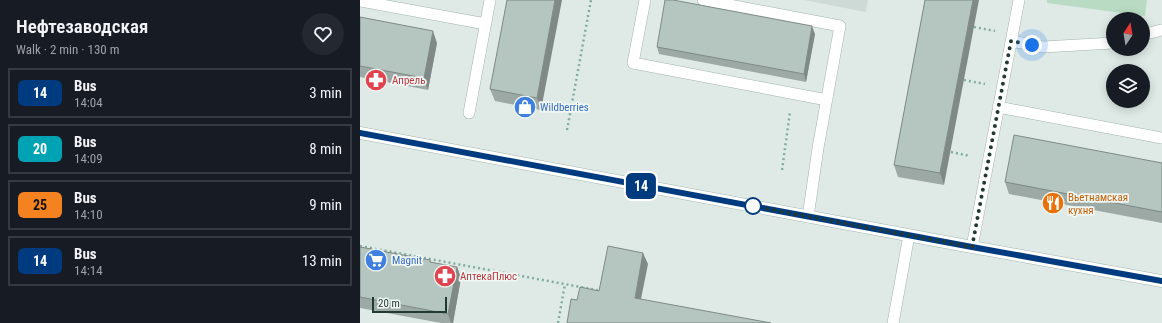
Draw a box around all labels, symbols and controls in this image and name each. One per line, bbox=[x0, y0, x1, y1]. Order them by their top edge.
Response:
north arrow bbox=[1106, 12, 1150, 56]
map controls bbox=[1106, 12, 1150, 108]
button: heart bbox=[302, 13, 344, 55]
text: Нефтезаводская bbox=[16, 15, 148, 38]
your location bbox=[1022, 35, 1042, 55]
text: Walk · 2 min · 130 m bbox=[16, 42, 120, 57]
button: layers bbox=[1106, 64, 1150, 108]
pharmacy icon: Апрель bbox=[363, 67, 389, 93]
place label: Апрель bbox=[392, 74, 425, 87]
text: Bus bbox=[74, 77, 97, 95]
text: 3 min bbox=[309, 84, 342, 102]
text: 14 bbox=[33, 85, 47, 101]
shop icon: Wildberries bbox=[512, 94, 538, 120]
text: 14:04 bbox=[74, 95, 103, 110]
place label: Wildberries bbox=[540, 101, 589, 114]
text: Bus bbox=[74, 133, 97, 151]
text: 8 min bbox=[309, 140, 342, 158]
text: 20 bbox=[33, 141, 47, 157]
text: 14:09 bbox=[74, 151, 103, 166]
line badge: 14 bbox=[623, 173, 659, 199]
text: 14 bbox=[634, 178, 648, 194]
text: Bus bbox=[74, 189, 97, 207]
restaurant icon: Вьетнамская кухня bbox=[1040, 190, 1066, 216]
place label: Вьетнамская кухня bbox=[1068, 191, 1128, 217]
text: 9 min bbox=[309, 196, 342, 214]
text: 25 bbox=[33, 197, 47, 213]
unlabelled marker bbox=[744, 197, 762, 215]
text: 14:10 bbox=[74, 207, 103, 222]
text: Bus bbox=[74, 245, 97, 263]
supermarket icon: Magnit bbox=[363, 247, 389, 273]
text: 13 min bbox=[302, 252, 342, 270]
text: 14 bbox=[33, 253, 47, 269]
place label: Magnit bbox=[392, 254, 422, 267]
text: 14:14 bbox=[74, 263, 103, 278]
pharmacy icon: АптекаПлюс bbox=[432, 263, 458, 289]
place label: АптекаПлюс bbox=[460, 270, 517, 283]
scale bar bbox=[372, 295, 447, 314]
text: 20 m bbox=[378, 297, 400, 310]

